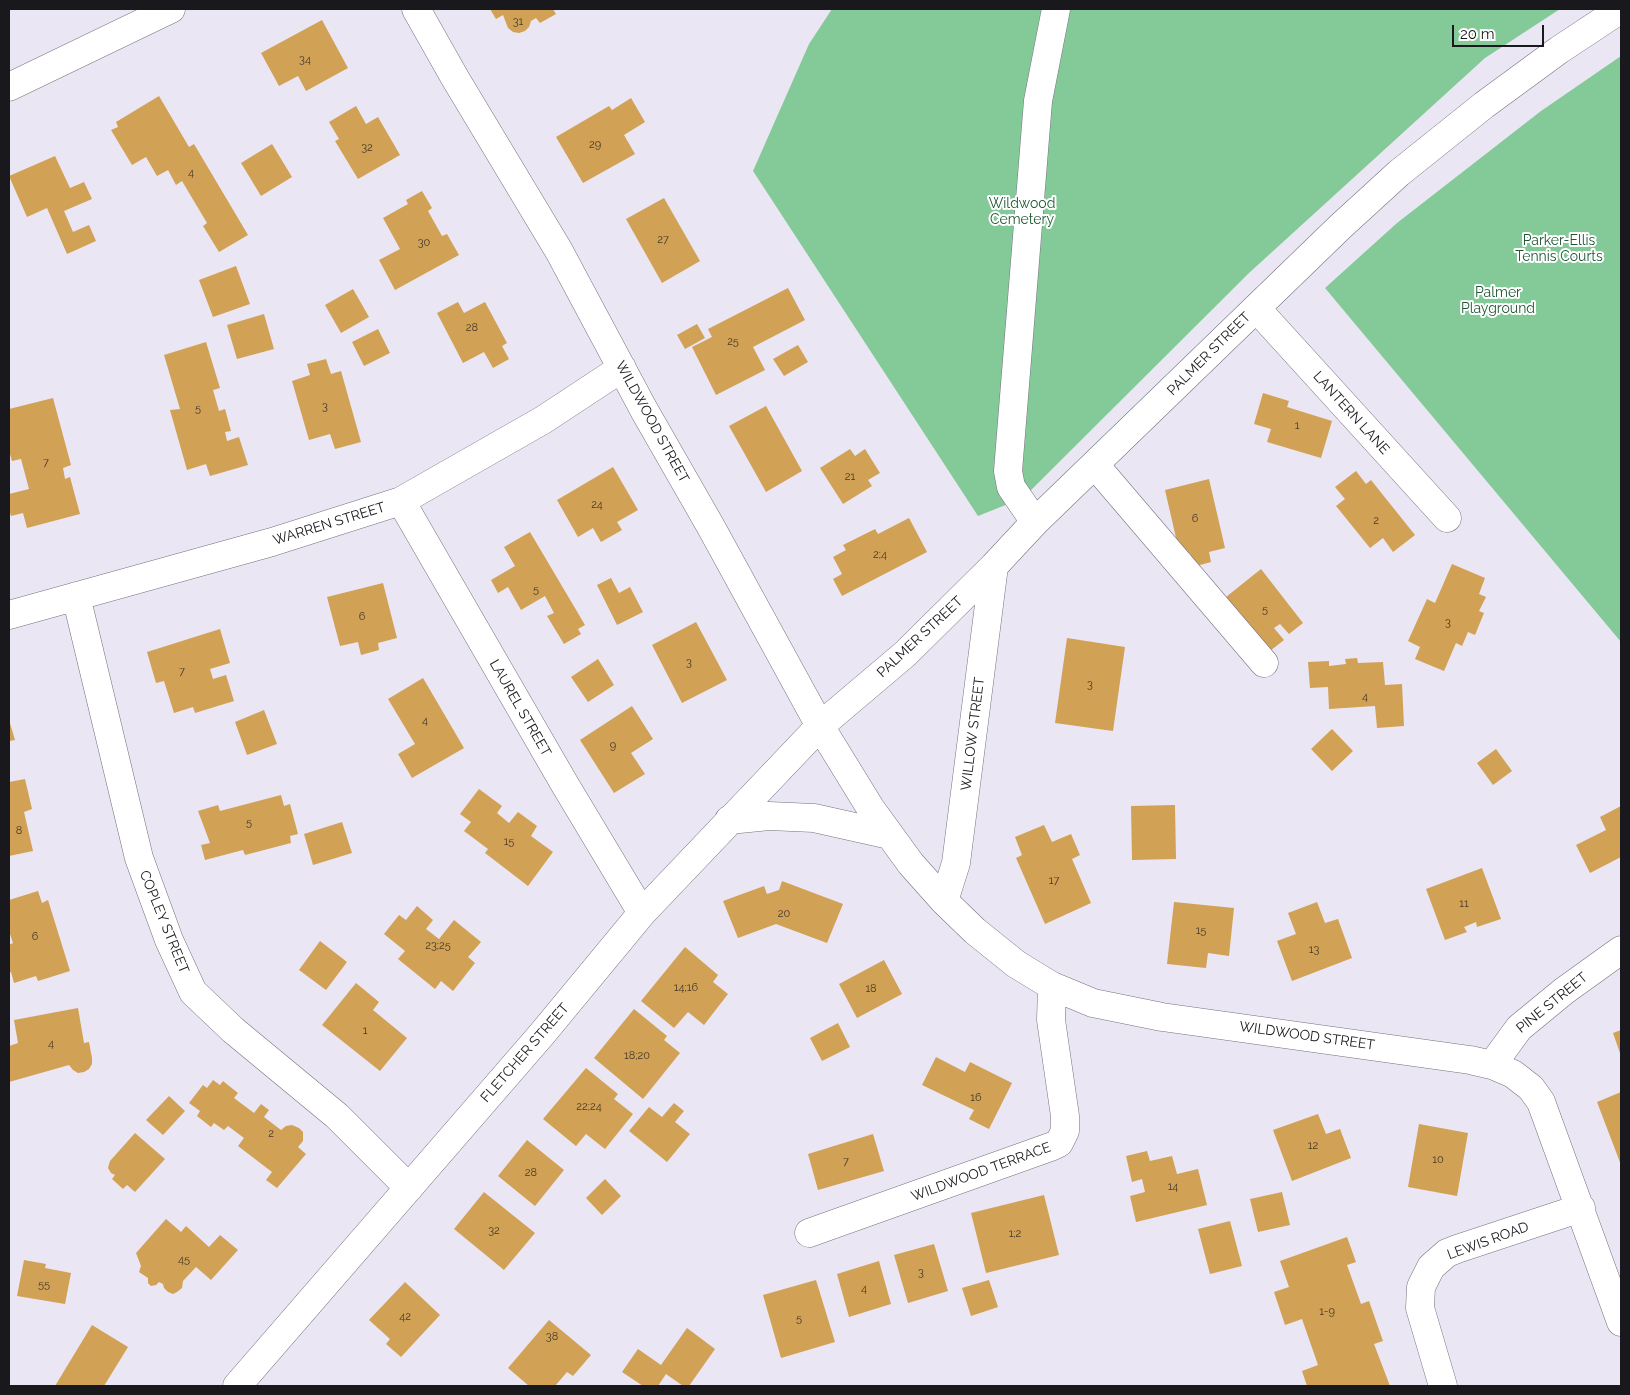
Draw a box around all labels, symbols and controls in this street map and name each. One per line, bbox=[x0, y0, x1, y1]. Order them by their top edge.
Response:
house number: 31 bbox=[513, 15, 523, 29]
scale bar bbox=[1455, 15, 1548, 47]
text: 20 m bbox=[1460, 25, 1495, 43]
house number: 34 bbox=[299, 53, 311, 67]
house number: 29 bbox=[589, 138, 601, 152]
house number: 32 bbox=[361, 141, 373, 155]
house number: 4 bbox=[188, 166, 194, 180]
park label: Wildwood Cemetery bbox=[989, 196, 1055, 228]
house number: 27 bbox=[657, 233, 669, 247]
park label: Parker-Ellis Tennis Courts bbox=[1515, 233, 1603, 266]
house number: 30 bbox=[418, 236, 430, 250]
park label: Palmer Playground bbox=[1461, 285, 1535, 318]
street label: PALMER STREET bbox=[1164, 309, 1254, 399]
house number: 28 bbox=[466, 321, 478, 335]
house number: 25 bbox=[727, 335, 739, 349]
street label: WILDWOOD STREET bbox=[612, 358, 692, 486]
street label: LANTERN LANE bbox=[1309, 368, 1393, 458]
house number: 3 bbox=[322, 400, 328, 414]
house number: 5 bbox=[195, 402, 201, 416]
house number: 1 bbox=[1295, 419, 1299, 433]
house number: 7 bbox=[43, 456, 49, 470]
house number: 21 bbox=[845, 470, 855, 484]
house number: 24 bbox=[591, 498, 603, 512]
street label: WARREN STREET bbox=[271, 499, 387, 549]
house number: 6 bbox=[1192, 512, 1198, 526]
house number: 2 bbox=[1373, 514, 1379, 528]
house number: 2;4 bbox=[873, 548, 887, 562]
house number: 5 bbox=[533, 583, 539, 597]
street label: PALMER STREET bbox=[874, 593, 966, 681]
house number: 5 bbox=[1262, 603, 1268, 617]
house number: 6 bbox=[359, 610, 365, 624]
house number: 3 bbox=[1445, 616, 1451, 630]
house number: 3 bbox=[686, 656, 692, 670]
street label: LAUREL STREET bbox=[485, 657, 555, 759]
house number: 7 bbox=[179, 665, 185, 679]
street label: WILLOW STREET bbox=[958, 676, 988, 792]
house number: 3 bbox=[1087, 678, 1093, 692]
house number: 4 bbox=[1362, 690, 1368, 704]
house number: 4 bbox=[422, 714, 428, 728]
house number: 9 bbox=[610, 739, 616, 753]
house number: 5 bbox=[246, 816, 252, 830]
house number: 8 bbox=[16, 824, 22, 838]
house number: 15 bbox=[504, 835, 514, 849]
street label: COPLEY STREET bbox=[136, 868, 192, 976]
house number: 17 bbox=[1049, 874, 1059, 888]
house number: 11 bbox=[1459, 897, 1469, 911]
house number: 20 bbox=[778, 907, 790, 921]
house number: 15 bbox=[1196, 924, 1206, 938]
house number: 6 bbox=[32, 930, 38, 944]
house number: 23;25 bbox=[425, 939, 451, 953]
house number: 13 bbox=[1309, 943, 1319, 957]
street label: PINE STREET bbox=[1513, 969, 1591, 1037]
house number: 14;16 bbox=[674, 981, 698, 995]
house number: 18 bbox=[865, 982, 877, 996]
street label: FLETCHER STREET bbox=[477, 1000, 573, 1106]
street label: WILDWOOD STREET bbox=[1238, 1018, 1376, 1054]
house number: 1 bbox=[363, 1024, 367, 1038]
house number: 4 bbox=[48, 1037, 54, 1051]
house number: 18;20 bbox=[624, 1049, 650, 1063]
house number: 16 bbox=[970, 1091, 982, 1105]
house number: 22;24 bbox=[576, 1100, 602, 1114]
house number: 2 bbox=[268, 1127, 274, 1141]
street label: WILDWOOD TERRACE bbox=[909, 1139, 1053, 1205]
house number: 12 bbox=[1308, 1139, 1318, 1153]
house number: 10 bbox=[1432, 1153, 1444, 1167]
house number: 7 bbox=[843, 1155, 849, 1169]
house number: 28 bbox=[525, 1166, 537, 1180]
house number: 14 bbox=[1168, 1180, 1178, 1194]
street label: LEWIS ROAD bbox=[1445, 1218, 1531, 1264]
house number: 32 bbox=[488, 1224, 500, 1238]
house number: 1;2 bbox=[1009, 1227, 1021, 1241]
house number: 45 bbox=[178, 1253, 190, 1267]
house number: 3 bbox=[918, 1266, 924, 1280]
house number: 55 bbox=[38, 1278, 50, 1292]
house number: 4 bbox=[861, 1282, 867, 1296]
house number: 1-9 bbox=[1319, 1305, 1335, 1319]
house number: 42 bbox=[399, 1310, 411, 1324]
house number: 5 bbox=[796, 1312, 802, 1326]
house number: 38 bbox=[546, 1330, 558, 1344]

